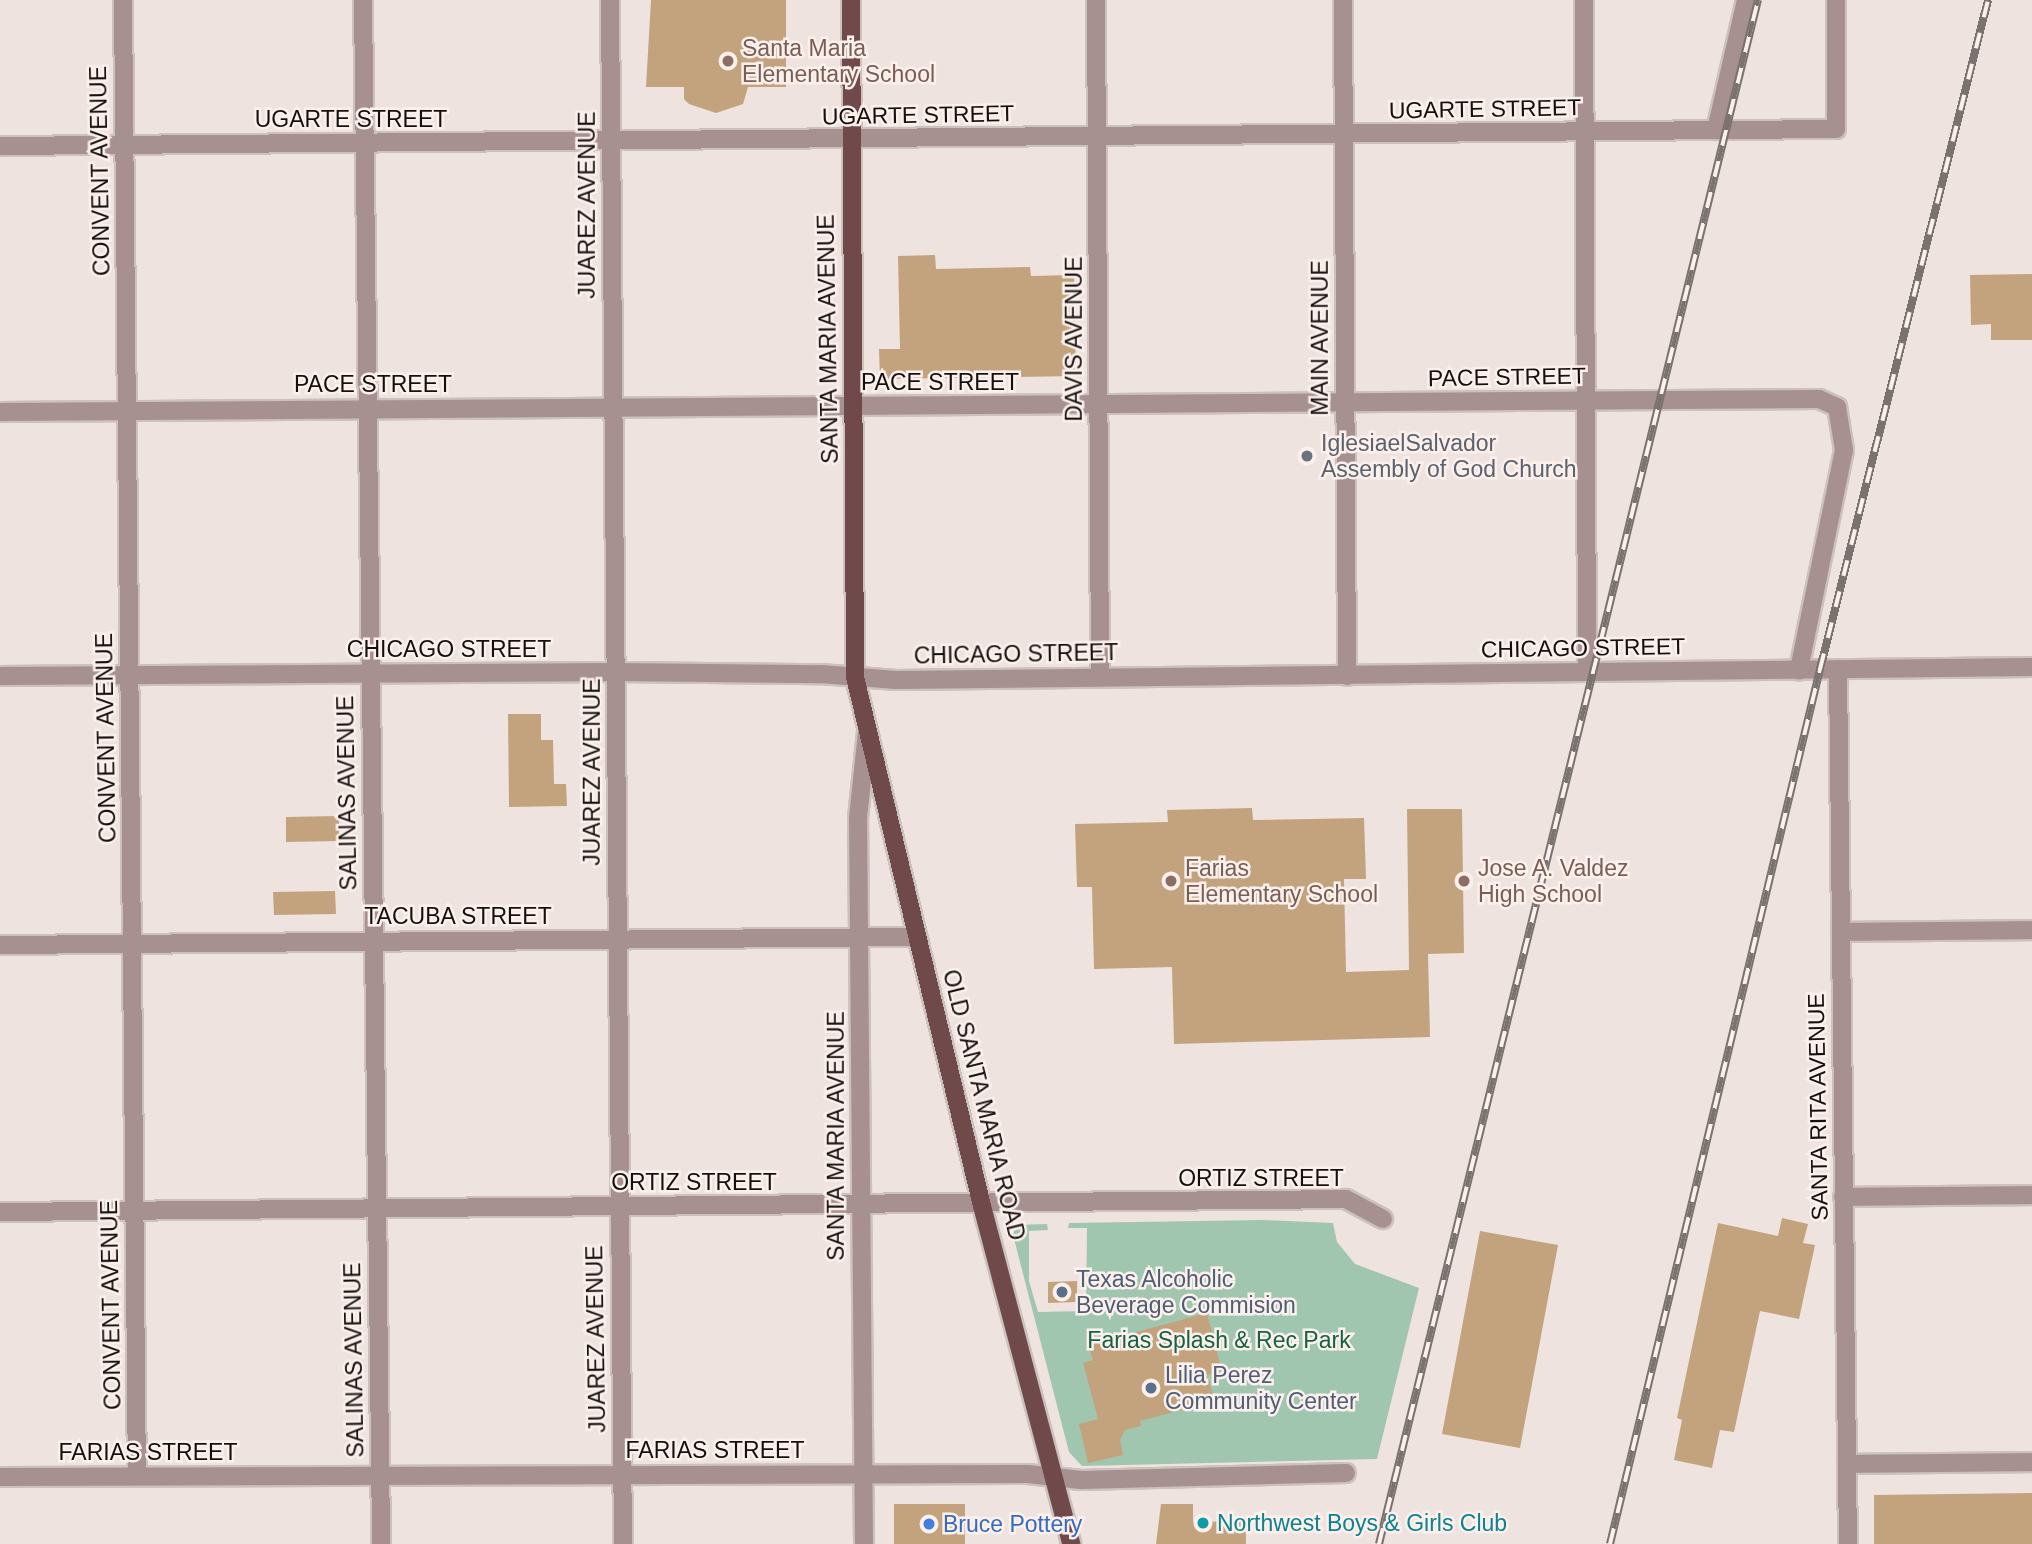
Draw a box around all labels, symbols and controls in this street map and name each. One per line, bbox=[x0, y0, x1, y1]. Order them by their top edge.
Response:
place label: Santa Maria Elementary School bbox=[742, 34, 935, 88]
marker: Santa Maria Elementary School bbox=[720, 53, 736, 69]
street label: CONVENT AVENUE bbox=[84, 65, 116, 277]
street label: UGARTE STREET bbox=[1389, 94, 1581, 124]
street label: UGARTE STREET bbox=[822, 100, 1014, 130]
street label: UGARTE STREET bbox=[255, 105, 447, 133]
street label: JUAREZ AVENUE bbox=[573, 111, 601, 299]
street label: SANTA MARIA AVENUE bbox=[812, 212, 844, 466]
street label: DAVIS AVENUE bbox=[1060, 256, 1088, 422]
street label: MAIN AVENUE bbox=[1306, 260, 1334, 416]
street label: PACE STREET bbox=[1428, 362, 1586, 392]
street label: PACE STREET bbox=[861, 368, 1019, 396]
street label: PACE STREET bbox=[294, 370, 452, 398]
place label: IglesiaelSalvador Assembly of God Church bbox=[1321, 429, 1577, 483]
marker: IglesiaelSalvador Assembly of God Church bbox=[1299, 448, 1315, 464]
street label: CONVENT AVENUE bbox=[90, 632, 122, 844]
street label: CHICAGO STREET bbox=[1481, 632, 1685, 664]
street label: CHICAGO STREET bbox=[347, 635, 551, 663]
street label: CHICAGO STREET bbox=[914, 638, 1118, 670]
street label: JUAREZ AVENUE bbox=[578, 678, 606, 866]
street label: SALINAS AVENUE bbox=[331, 695, 363, 891]
place label: Farias Elementary School bbox=[1185, 854, 1378, 908]
place label: Jose A. Valdez High School bbox=[1478, 854, 1630, 908]
marker: Farias Elementary School bbox=[1163, 873, 1179, 889]
marker: Jose A. Valdez High School bbox=[1456, 873, 1472, 889]
street label: TACUBA STREET bbox=[364, 902, 552, 930]
street label: OLD SANTA MARIA ROAD bbox=[937, 965, 1031, 1245]
street label: SANTA RITA AVENUE bbox=[1802, 991, 1834, 1223]
street label: SANTA MARIA AVENUE bbox=[822, 1009, 850, 1263]
street label: ORTIZ STREET bbox=[1178, 1164, 1344, 1192]
street label: ORTIZ STREET bbox=[611, 1168, 777, 1196]
street label: CONVENT AVENUE bbox=[95, 1199, 127, 1411]
street label: JUAREZ AVENUE bbox=[581, 1244, 611, 1434]
street label: SALINAS AVENUE bbox=[338, 1262, 370, 1458]
place label: Texas Alcoholic Beverage Commision bbox=[1076, 1265, 1296, 1319]
marker: Texas Alcoholic Beverage Commision bbox=[1054, 1284, 1070, 1300]
park label: Farias Splash & Rec Park bbox=[1087, 1326, 1351, 1354]
place label: Lilia Perez Community Center bbox=[1165, 1361, 1357, 1415]
marker: Lilia Perez Community Center bbox=[1143, 1380, 1159, 1396]
street label: FARIAS STREET bbox=[626, 1436, 804, 1464]
street label: FARIAS STREET bbox=[59, 1438, 237, 1466]
place label: Northwest Boys & Girls Club bbox=[1217, 1509, 1507, 1537]
place label: Bruce Pottery bbox=[943, 1510, 1082, 1538]
marker: Northwest Boys & Girls Club bbox=[1195, 1515, 1211, 1531]
marker: Bruce Pottery bbox=[921, 1516, 937, 1532]

